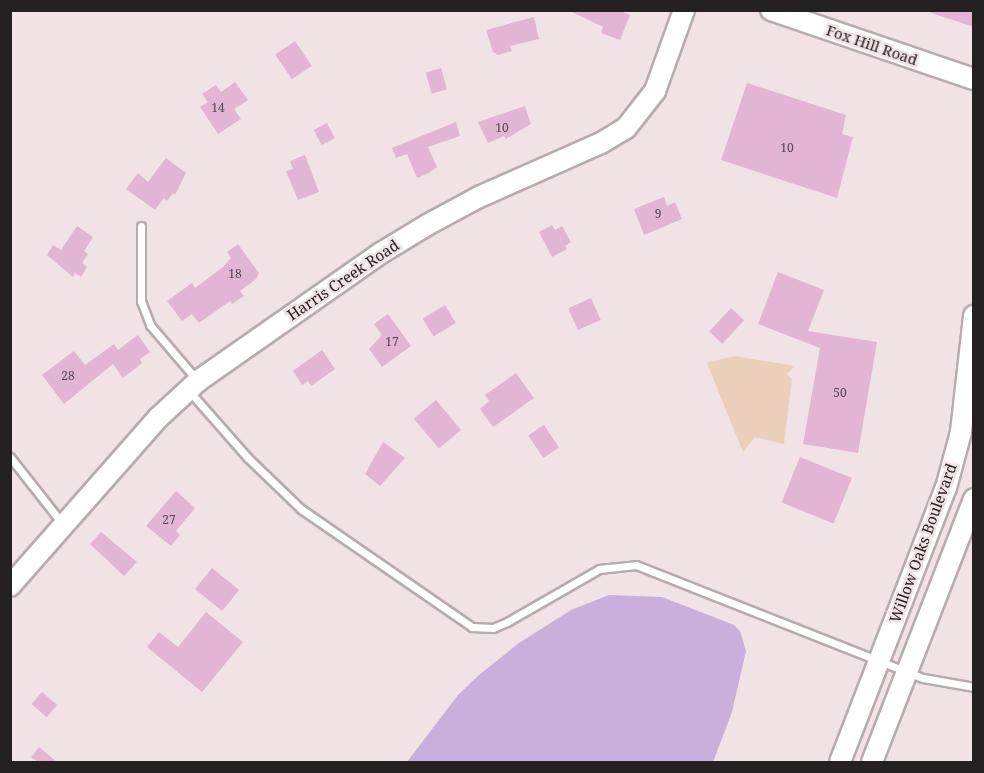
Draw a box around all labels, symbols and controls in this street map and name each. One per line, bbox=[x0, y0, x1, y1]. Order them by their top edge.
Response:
street label: Fox Hill Road bbox=[824, 21, 920, 69]
house number: 14 bbox=[211, 101, 225, 115]
house number: 10 bbox=[495, 121, 509, 135]
house number: 10 bbox=[780, 141, 794, 155]
house number: 9 bbox=[655, 207, 661, 221]
street label: Harris Creek Road bbox=[284, 236, 402, 324]
house number: 18 bbox=[228, 267, 242, 281]
house number: 17 bbox=[385, 335, 399, 349]
house number: 28 bbox=[61, 369, 75, 383]
house number: 50 bbox=[833, 386, 847, 400]
street label: Willow Oaks Boulevard bbox=[886, 461, 960, 625]
house number: 27 bbox=[162, 513, 176, 527]

